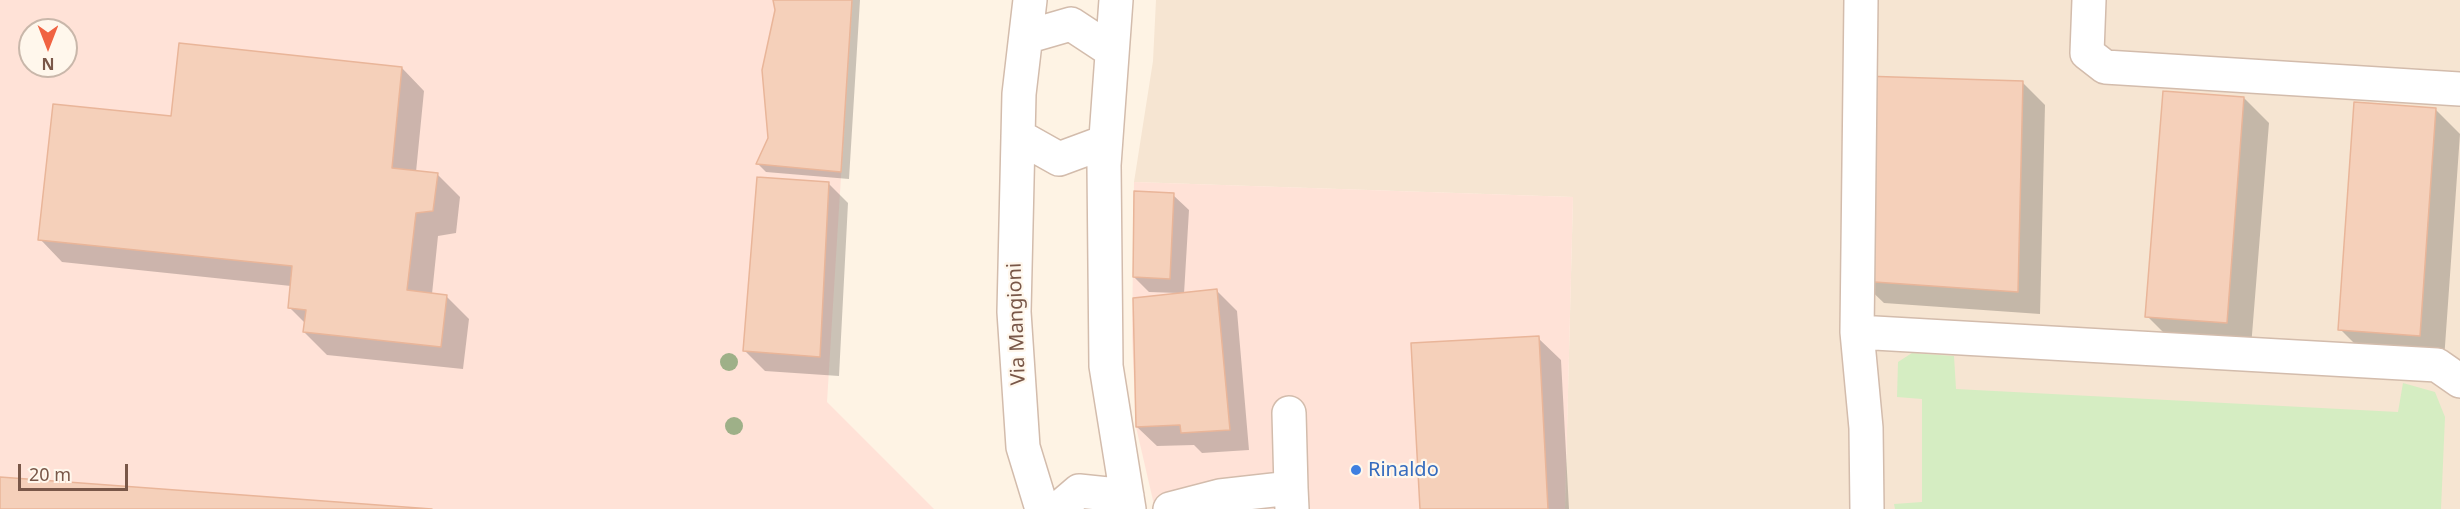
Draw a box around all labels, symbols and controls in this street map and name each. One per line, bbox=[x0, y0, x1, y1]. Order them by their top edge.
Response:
north arrow bbox=[18, 18, 78, 78]
text: N bbox=[42, 53, 55, 75]
street label: Via Mangioni bbox=[1003, 262, 1031, 386]
scale bar bbox=[21, 452, 130, 490]
place label: Rinaldo bbox=[1368, 458, 1439, 482]
text: 20 m bbox=[29, 462, 71, 486]
marker: Rinaldo bbox=[1349, 463, 1363, 477]

